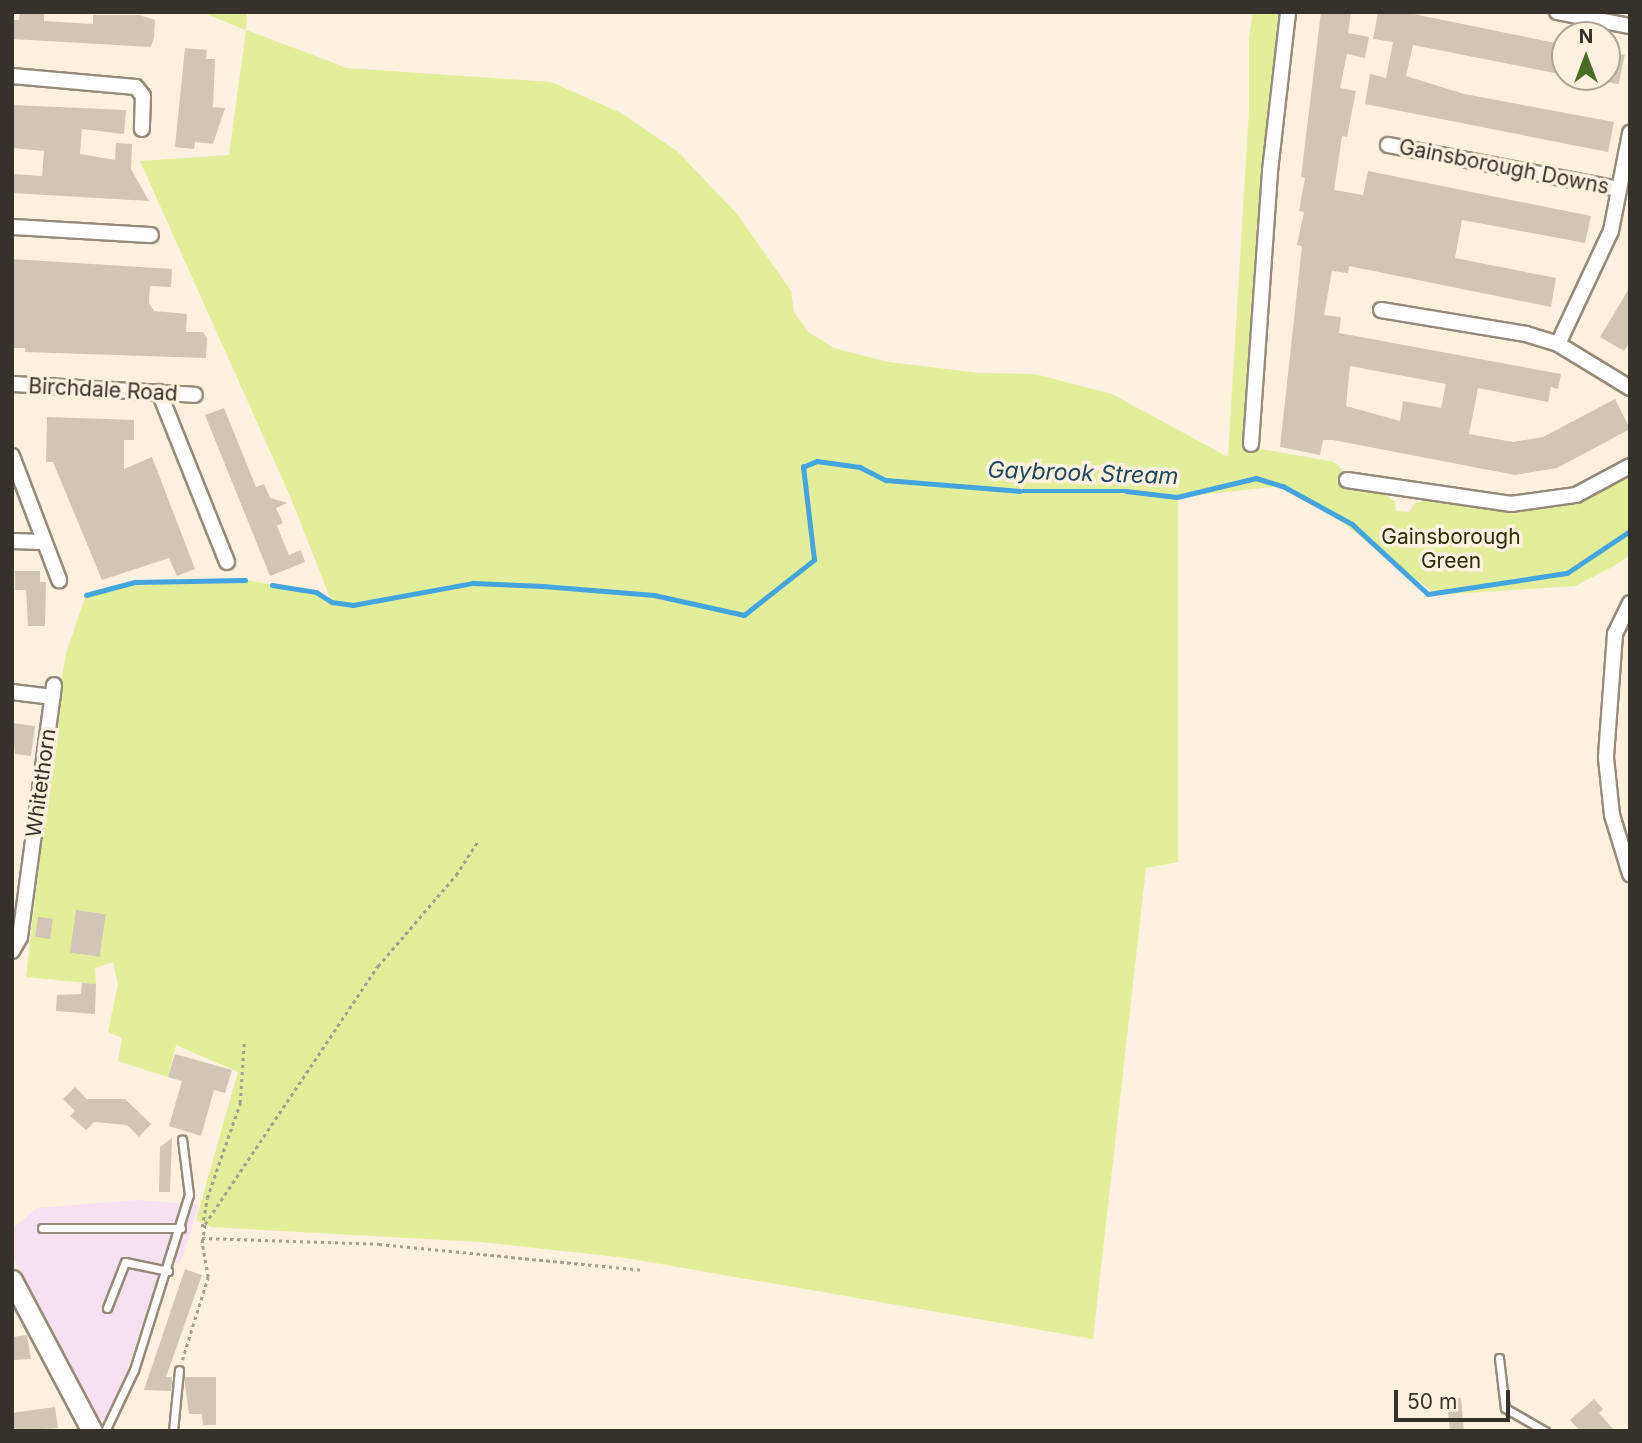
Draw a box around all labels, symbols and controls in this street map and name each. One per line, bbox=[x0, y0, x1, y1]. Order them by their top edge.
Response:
north arrow bbox=[1551, 21, 1621, 91]
text: N bbox=[1579, 25, 1593, 48]
street label: Gainsborough Downs bbox=[1397, 134, 1611, 200]
street label: Birchdale Road bbox=[28, 374, 178, 406]
water label: Gaybrook Stream bbox=[987, 456, 1179, 490]
park label: Gainsborough Green bbox=[1381, 524, 1521, 574]
street label: Whitethorn bbox=[21, 727, 61, 839]
scale bar bbox=[1397, 1376, 1512, 1420]
text: 50 m bbox=[1407, 1389, 1457, 1414]

